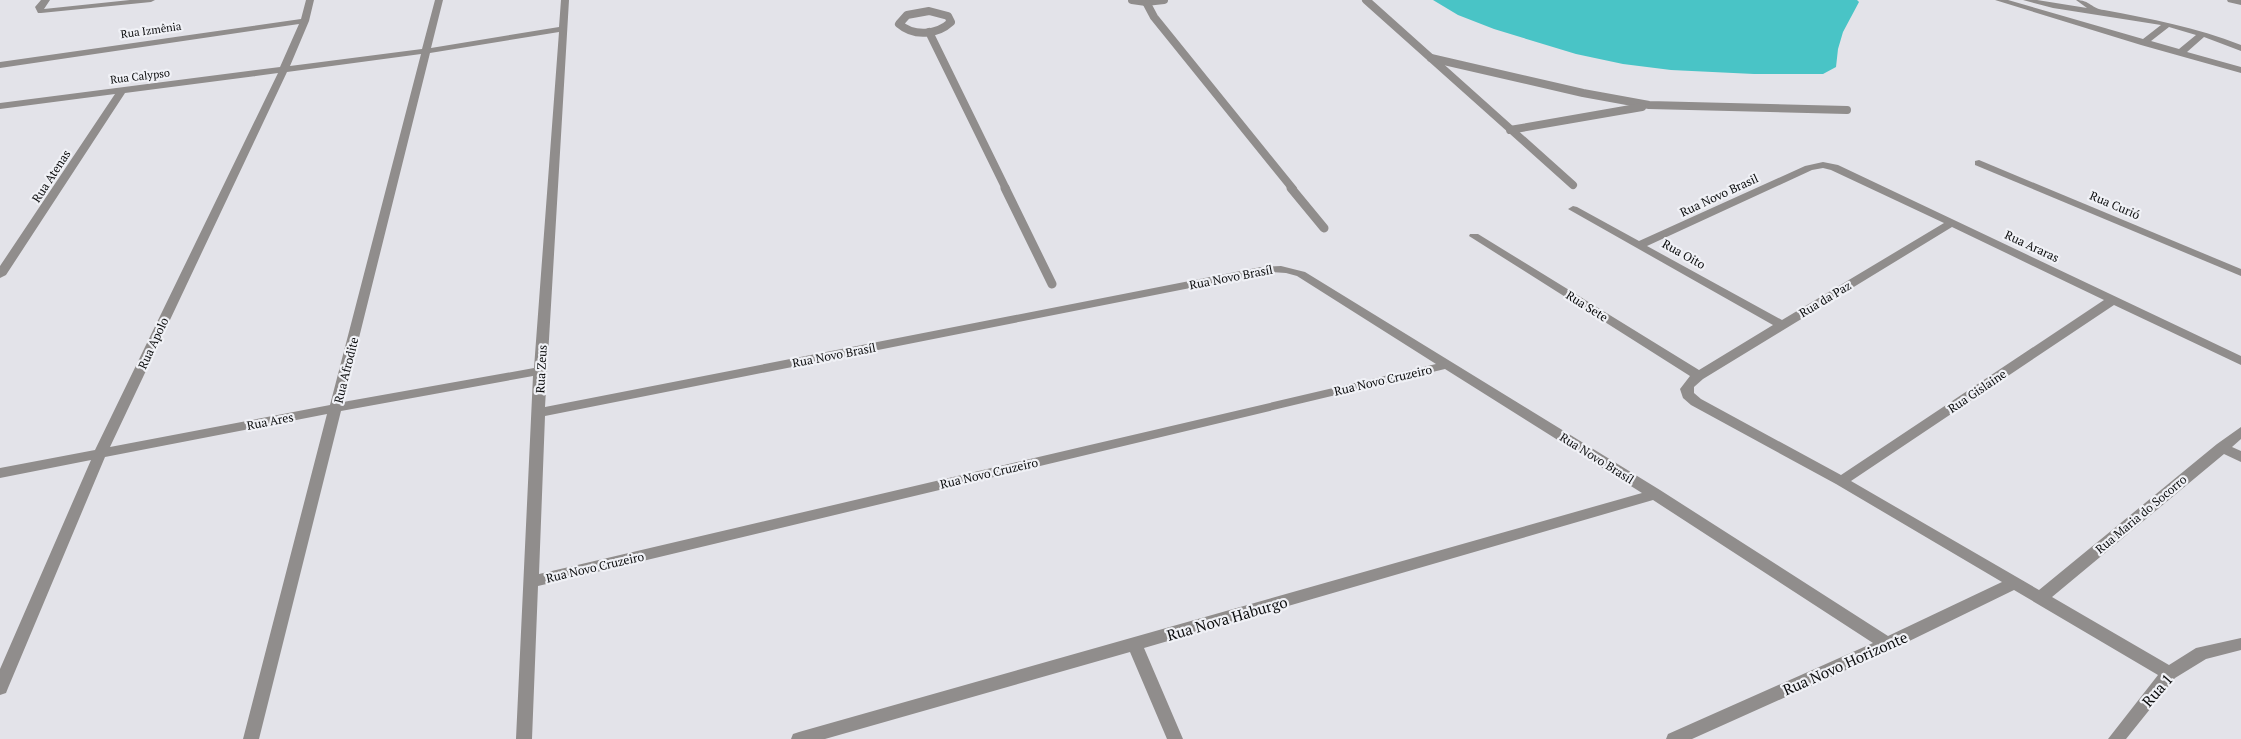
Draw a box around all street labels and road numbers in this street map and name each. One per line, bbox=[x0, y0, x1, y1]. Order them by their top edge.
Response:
street label: Rua Izmênia bbox=[120, 19, 183, 41]
street label: Rua Calypso bbox=[109, 65, 171, 87]
street label: Rua Atenas bbox=[28, 147, 74, 205]
street label: Rua Novo Brasil bbox=[1677, 170, 1761, 220]
street label: Rua Curió bbox=[2088, 188, 2143, 222]
street label: Rua Araras bbox=[2003, 227, 2061, 265]
street label: Rua Oito bbox=[1660, 236, 1709, 272]
street label: Rua Novo Brasíl bbox=[1188, 261, 1274, 292]
street label: Rua da Paz bbox=[1796, 278, 1854, 320]
street label: Rua Sete bbox=[1563, 287, 1611, 325]
street label: Rua Apolo bbox=[135, 315, 172, 371]
street label: Rua Afrodite bbox=[331, 335, 361, 405]
street label: Rua Novo Brasíl bbox=[791, 339, 877, 370]
street label: Rua Zeus bbox=[532, 344, 550, 394]
street label: Rua Novo Cruzeiro bbox=[1333, 361, 1434, 399]
street label: Rua Gislaine bbox=[1945, 366, 2009, 416]
street label: Rua Ares bbox=[245, 409, 295, 433]
street label: Rua Novo Brasíl bbox=[1557, 429, 1637, 487]
street label: Rua Novo Cruzeiro bbox=[939, 454, 1040, 492]
street label: Rua Maria do Socorro bbox=[2092, 471, 2190, 556]
street label: Rua Novo Cruzeiro bbox=[545, 548, 646, 586]
street label: Rua Nova Haburgo bbox=[1164, 591, 1290, 645]
street label: Rua Novo Horizonte bbox=[1779, 626, 1911, 700]
street label: Rua 1 bbox=[2137, 669, 2177, 711]

